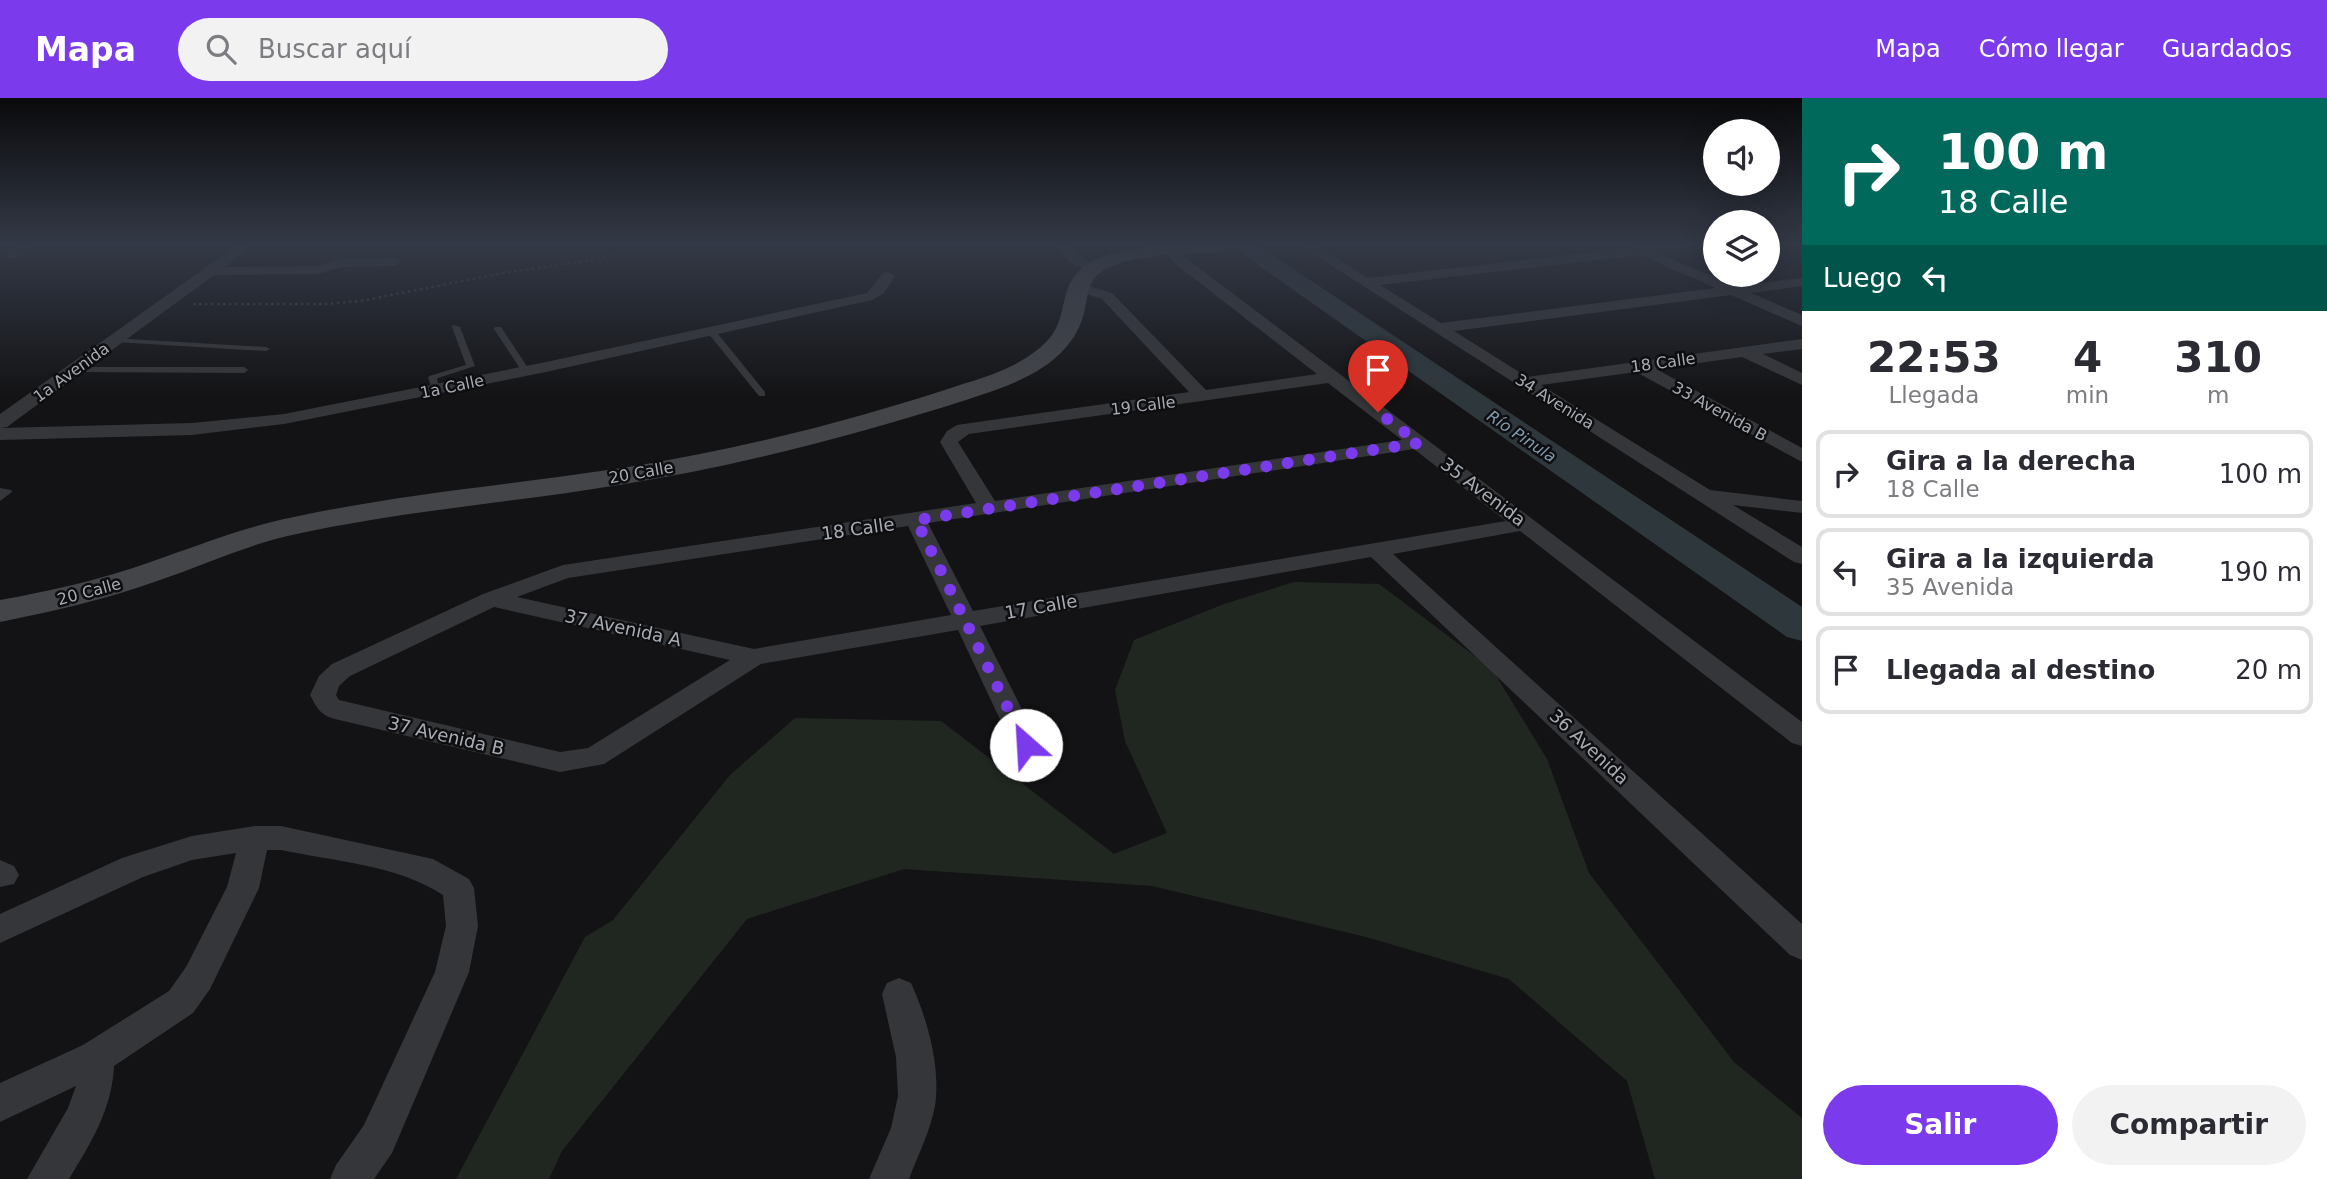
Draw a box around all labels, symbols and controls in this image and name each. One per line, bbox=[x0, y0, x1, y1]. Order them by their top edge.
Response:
search box bbox=[178, 18, 668, 81]
text: Mapa bbox=[35, 30, 136, 69]
icon: search bbox=[202, 30, 240, 68]
text: Buscar aquí bbox=[258, 34, 411, 64]
text: Mapa bbox=[1875, 35, 1941, 63]
text: Cómo llegar bbox=[1979, 35, 2124, 63]
text: Guardados bbox=[2162, 35, 2292, 63]
map controls bbox=[1703, 119, 1780, 287]
button: sound bbox=[1703, 119, 1780, 196]
text: 100 m bbox=[1938, 124, 2108, 181]
icon: right bbox=[1823, 126, 1914, 217]
text: 18 Calle bbox=[1938, 183, 2068, 221]
button: layers bbox=[1703, 210, 1780, 287]
icon: left bbox=[1916, 259, 1954, 297]
text: Luego bbox=[1823, 263, 1902, 293]
text: 22:53 bbox=[1867, 333, 2001, 382]
text: 4 bbox=[2073, 333, 2102, 382]
text: 310 bbox=[2174, 333, 2262, 382]
street label: 1a Avenida bbox=[30, 339, 113, 406]
pin bbox=[1348, 340, 1408, 412]
street label: 18 Calle bbox=[1629, 349, 1697, 376]
icon: arrive bbox=[1359, 351, 1397, 389]
street label: 1a Calle bbox=[418, 370, 486, 403]
street label: 34 Avenida bbox=[1512, 370, 1598, 433]
street label: 33 Avenida B bbox=[1669, 378, 1770, 445]
text: Llegada bbox=[1889, 382, 1979, 408]
text: min bbox=[2066, 382, 2109, 408]
text: m bbox=[2207, 382, 2229, 408]
street label: 19 Calle bbox=[1110, 392, 1177, 419]
water label: Río Pinula bbox=[1484, 406, 1560, 466]
text: Gira a la derecha bbox=[1886, 446, 2136, 476]
street label: 35 Avenida bbox=[1437, 453, 1530, 530]
icon: right bbox=[1827, 455, 1865, 493]
street label: 20 Calle bbox=[607, 457, 675, 488]
text: 100 m bbox=[2219, 459, 2302, 489]
text: 18 Calle bbox=[1886, 476, 1980, 502]
street label: 18 Calle bbox=[820, 513, 896, 544]
text: Gira a la izquierda bbox=[1886, 544, 2154, 574]
icon: left bbox=[1827, 553, 1865, 591]
text: 190 m bbox=[2219, 557, 2302, 587]
street label: 20 Calle bbox=[55, 574, 123, 609]
text: 35 Avenida bbox=[1886, 574, 2014, 600]
street label: 17 Calle bbox=[1003, 590, 1079, 623]
street label: 37 Avenida A bbox=[563, 605, 684, 650]
icon: arrive bbox=[1827, 651, 1865, 689]
text: Llegada al destino bbox=[1886, 655, 2155, 685]
text: 20 m bbox=[2235, 655, 2302, 685]
street label: 36 Avenida bbox=[1545, 705, 1633, 789]
position arrow bbox=[989, 708, 1063, 782]
street label: 37 Avenida B bbox=[386, 712, 506, 759]
button: Salir bbox=[1823, 1085, 2058, 1165]
button: Compartir bbox=[2072, 1085, 2306, 1165]

